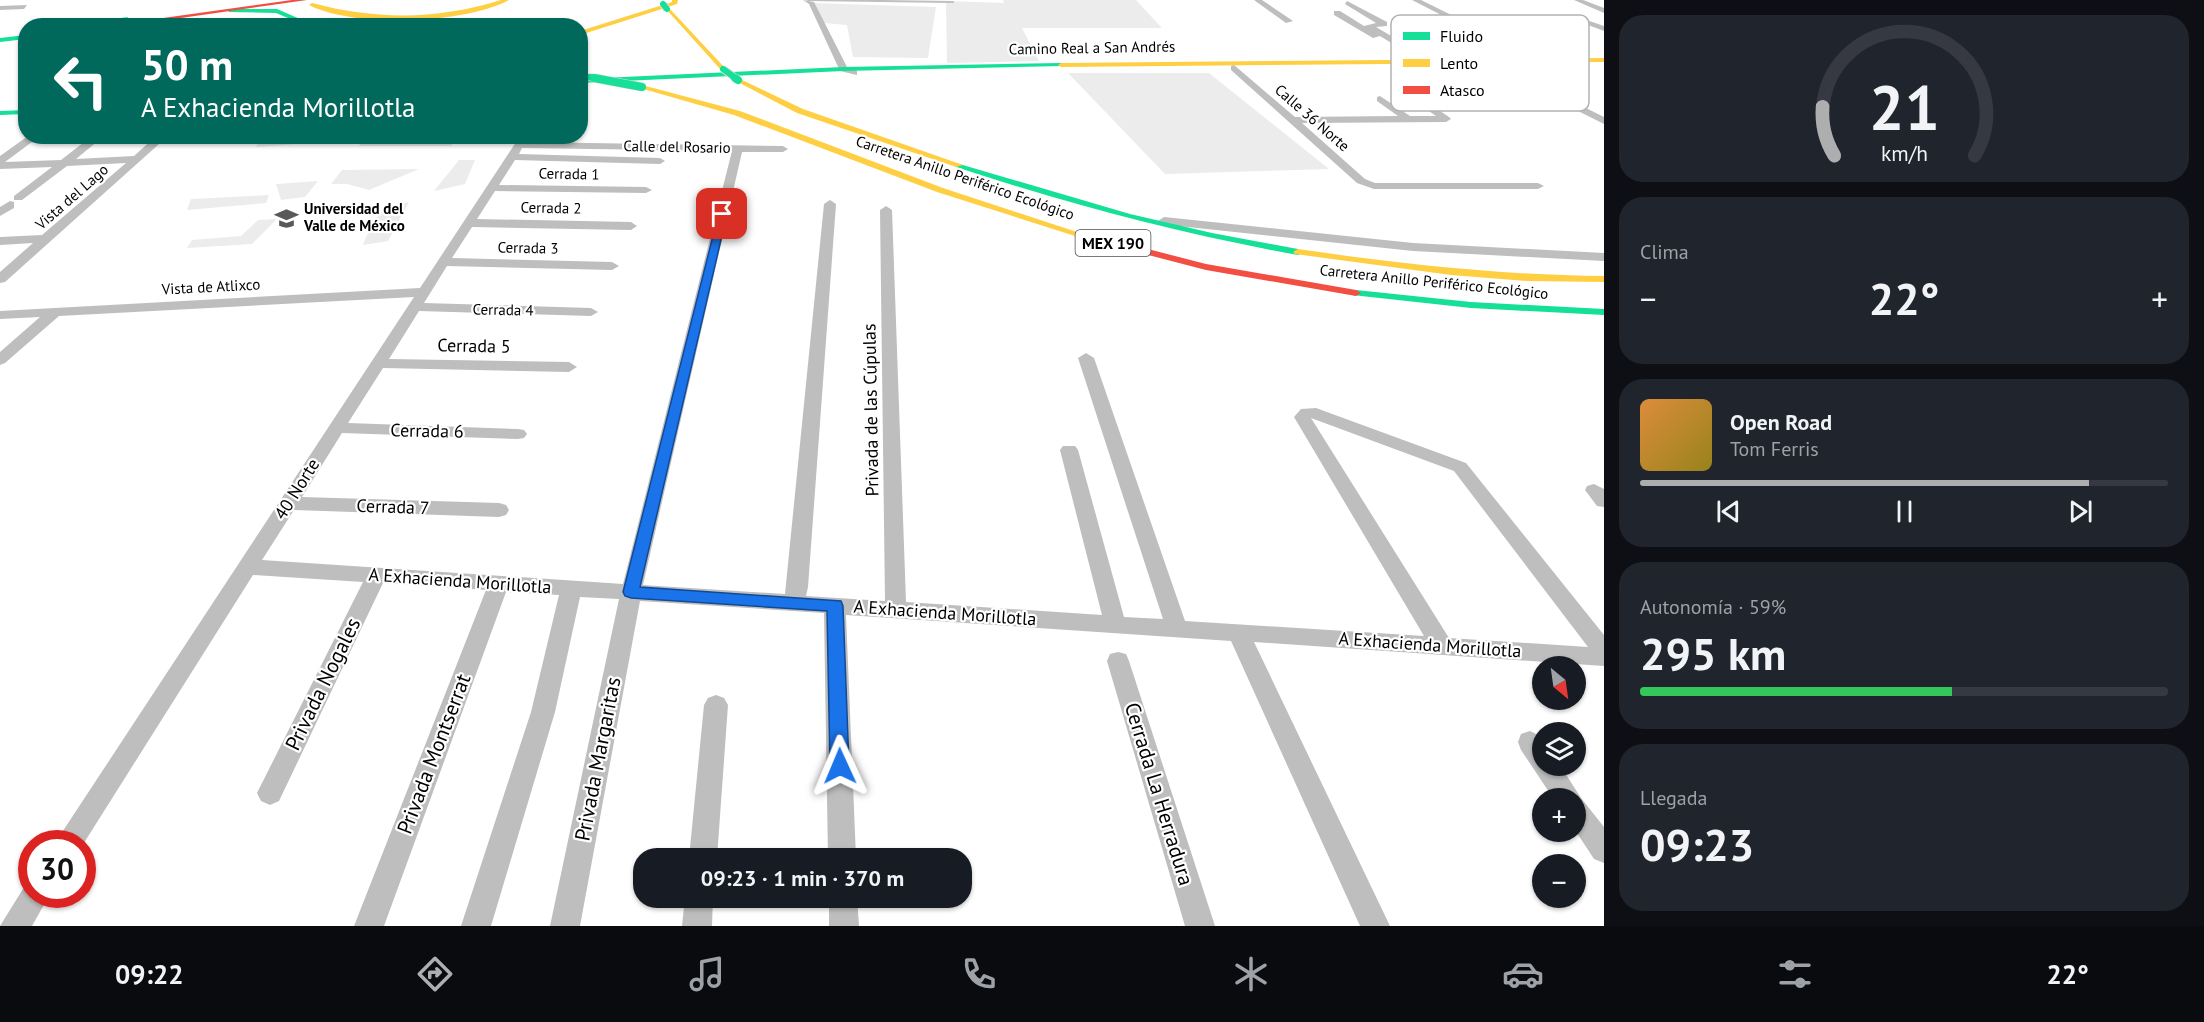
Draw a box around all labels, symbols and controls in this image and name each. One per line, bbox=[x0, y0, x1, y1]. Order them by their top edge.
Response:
legend bbox=[1391, 15, 1589, 111]
text: Fluido bbox=[1440, 26, 1483, 46]
text: 50 m bbox=[141, 37, 233, 92]
street label: Camino Real a San Andrés bbox=[1009, 37, 1175, 58]
icon: left bbox=[42, 42, 120, 120]
text: Lento bbox=[1440, 53, 1478, 73]
text: 21 bbox=[1869, 66, 1939, 147]
street label: Calle 36 Norte bbox=[1271, 80, 1354, 155]
text: Atasco bbox=[1440, 80, 1485, 100]
text: A Exhacienda Morillotla bbox=[141, 90, 415, 124]
street label: Carretera Anillo Periférico Ecológico bbox=[853, 131, 1077, 224]
street label: Calle del Rosario bbox=[623, 136, 731, 157]
text: km/h bbox=[1880, 139, 1927, 167]
street label: Vista del Lago bbox=[31, 160, 112, 234]
street label: Cerrada 1 bbox=[538, 163, 600, 184]
pin bbox=[696, 188, 747, 239]
street label: Cerrada 2 bbox=[520, 197, 582, 218]
icon: arrive bbox=[705, 197, 738, 230]
place label: Universidad del Valle de México bbox=[303, 199, 405, 235]
school or university icon: Universidad del Valle de México bbox=[273, 205, 299, 231]
road number: MEX 190 bbox=[1076, 230, 1150, 256]
street label: Cerrada 3 bbox=[497, 237, 559, 258]
text: Clima bbox=[1640, 239, 1689, 265]
street label: Carretera Anillo Periférico Ecológico bbox=[1319, 260, 1549, 303]
text: 22° bbox=[1869, 269, 1939, 327]
street label: Vista de Atlixco bbox=[160, 274, 261, 299]
text: − bbox=[1640, 277, 1657, 320]
text: + bbox=[2151, 277, 2168, 320]
street label: Cerrada 4 bbox=[472, 299, 534, 320]
street label: Privada de las Cúpulas bbox=[857, 323, 884, 497]
street label: Cerrada 5 bbox=[437, 333, 511, 358]
text: Open Road bbox=[1730, 408, 1832, 436]
street label: Cerrada 6 bbox=[390, 418, 464, 443]
text: Tom Ferris bbox=[1730, 436, 1819, 462]
street label: 40 Norte bbox=[269, 454, 324, 524]
street label: Cerrada 7 bbox=[356, 494, 430, 519]
icon: previous bbox=[1712, 495, 1745, 528]
icon: pause bbox=[1888, 495, 1921, 528]
icon: next bbox=[2064, 495, 2097, 528]
street label: A Exhacienda Morillotla bbox=[368, 563, 552, 598]
text: Autonomía · 59% bbox=[1640, 594, 1786, 620]
street label: A Exhacienda Morillotla bbox=[853, 595, 1037, 630]
street label: Privada Nogales bbox=[279, 613, 366, 755]
text: 295 km bbox=[1640, 624, 1786, 682]
street label: A Exhacienda Morillotla bbox=[1338, 627, 1522, 662]
north arrow bbox=[1532, 656, 1586, 710]
map controls bbox=[1532, 656, 1586, 908]
street label: Privada Montserrat bbox=[391, 670, 476, 838]
street label: Privada Margaritas bbox=[568, 675, 627, 843]
street label: Cerrada La Herradura bbox=[1119, 699, 1200, 889]
button: layers bbox=[1532, 722, 1586, 776]
position arrow bbox=[808, 734, 872, 798]
text: Llegada bbox=[1640, 785, 1707, 811]
button: + bbox=[1532, 788, 1586, 842]
text: 09:23 bbox=[1640, 815, 1754, 873]
speed limit sign: 30 bbox=[18, 830, 96, 908]
button: − bbox=[1532, 854, 1586, 908]
text: 09:23 · 1 min · 370 m bbox=[701, 864, 904, 892]
icon: directions bbox=[414, 953, 456, 995]
icon: music bbox=[686, 953, 728, 995]
icon: phone bbox=[958, 953, 1000, 995]
icon: climate bbox=[1230, 953, 1272, 995]
icon: car bbox=[1502, 953, 1544, 995]
icon: filters bbox=[1774, 953, 1816, 995]
text: 09:22 bbox=[115, 957, 184, 991]
text: 22° bbox=[2046, 957, 2089, 991]

